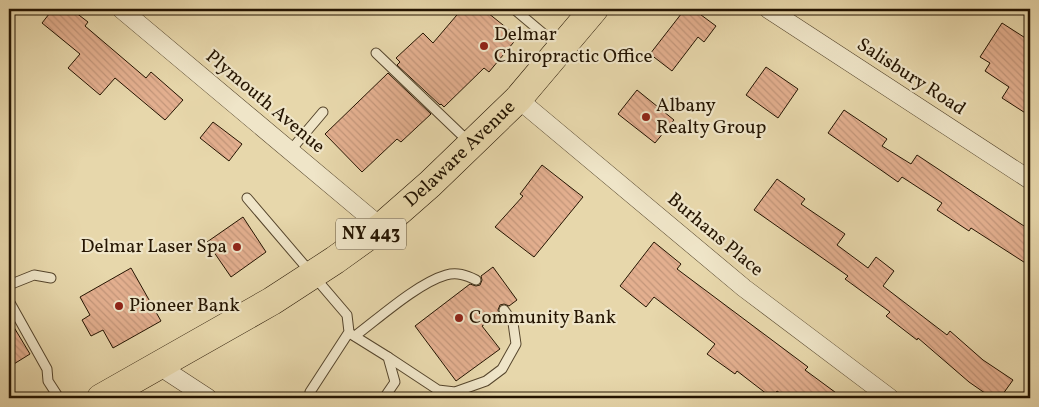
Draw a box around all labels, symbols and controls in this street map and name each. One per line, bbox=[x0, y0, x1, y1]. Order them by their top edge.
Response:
place label: Delmar Chiropractic Office bbox=[494, 22, 652, 70]
street label: Salisbury Road bbox=[852, 32, 970, 122]
marker: Delmar Chiropractic Office bbox=[478, 40, 490, 52]
street label: Plymouth Avenue bbox=[200, 44, 330, 160]
place label: Albany Realty Group bbox=[656, 93, 767, 141]
street label: Delaware Avenue bbox=[399, 95, 522, 213]
marker: Albany Realty Group bbox=[640, 111, 652, 123]
street label: Burhans Place bbox=[661, 187, 769, 283]
road number: NY 443 bbox=[336, 218, 406, 250]
place label: Delmar Laser Spa bbox=[81, 234, 227, 260]
marker: Delmar Laser Spa bbox=[231, 241, 243, 253]
place label: Pioneer Bank bbox=[129, 293, 240, 319]
marker: Pioneer Bank bbox=[113, 300, 125, 312]
place label: Community Bank bbox=[469, 305, 616, 331]
marker: Community Bank bbox=[453, 312, 465, 324]

